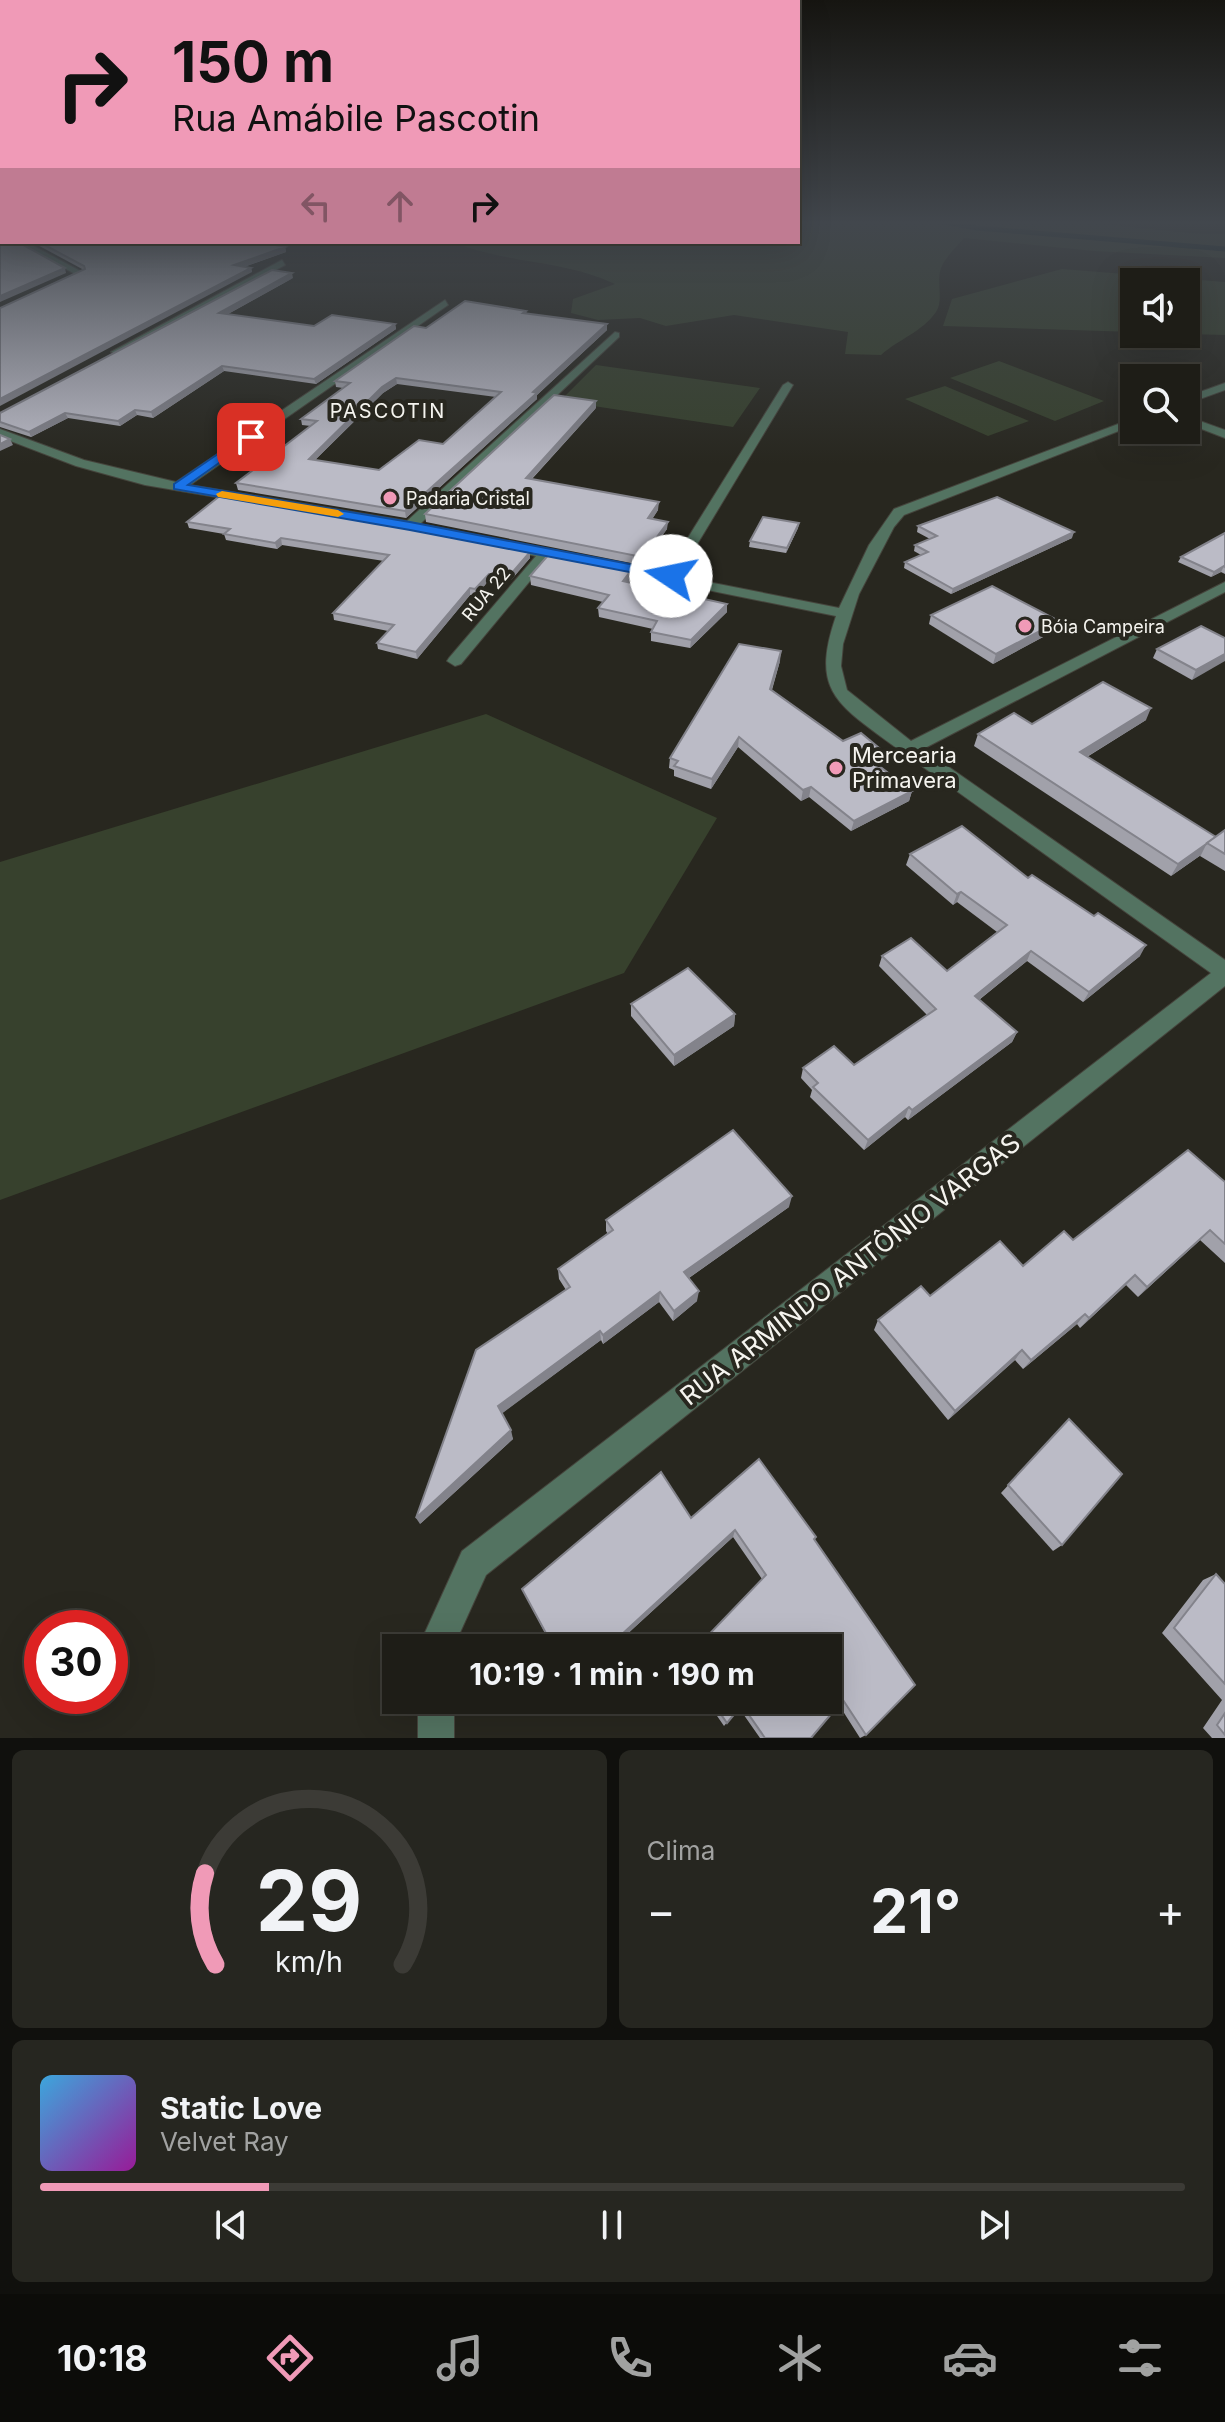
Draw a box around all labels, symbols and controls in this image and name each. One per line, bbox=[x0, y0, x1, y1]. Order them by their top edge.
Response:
text: 150 m bbox=[172, 28, 334, 96]
icon: right bbox=[40, 32, 144, 136]
text: Rua Amábile Pascotin bbox=[172, 96, 540, 140]
icon: left bbox=[294, 184, 338, 228]
icon: ahead bbox=[378, 184, 422, 228]
icon: right bbox=[462, 184, 506, 228]
map controls bbox=[1120, 268, 1200, 444]
button: sound bbox=[1120, 268, 1200, 348]
button: search bbox=[1120, 364, 1200, 444]
district label: PASCOTIN bbox=[330, 399, 446, 423]
pin bbox=[217, 403, 285, 471]
icon: arrive bbox=[229, 415, 273, 459]
place label: Padaria Cristal bbox=[406, 488, 530, 509]
marker: Padaria Cristal bbox=[381, 489, 399, 507]
position arrow bbox=[629, 534, 713, 618]
street label: RUA 22 bbox=[457, 563, 515, 625]
place label: Bóia Campeira bbox=[1041, 616, 1165, 637]
marker: Bóia Campeira bbox=[1016, 617, 1034, 635]
place label: Mercearia Primavera bbox=[852, 742, 957, 793]
marker: Mercearia Primavera bbox=[827, 759, 845, 777]
street label: RUA ARMINDO ANTÔNIO VARGAS bbox=[674, 1127, 1026, 1411]
speed limit sign: 30 bbox=[24, 1610, 128, 1714]
text: 10:19 · 1 min · 190 m bbox=[469, 1656, 755, 1692]
text: Clima bbox=[647, 1835, 715, 1866]
text: 29 bbox=[256, 1850, 362, 1951]
text: 21° bbox=[870, 1875, 961, 1947]
text: − bbox=[647, 1884, 676, 1938]
text: + bbox=[1156, 1884, 1185, 1938]
text: km/h bbox=[275, 1944, 343, 1979]
text: Static Love bbox=[160, 2090, 322, 2126]
text: Velvet Ray bbox=[160, 2126, 289, 2157]
icon: previous bbox=[209, 2203, 253, 2247]
icon: pause bbox=[590, 2203, 634, 2247]
icon: next bbox=[972, 2203, 1016, 2247]
icon: directions bbox=[262, 2330, 318, 2386]
icon: music bbox=[432, 2330, 488, 2386]
icon: phone bbox=[602, 2330, 658, 2386]
icon: climate bbox=[772, 2330, 828, 2386]
icon: car bbox=[942, 2330, 998, 2386]
icon: filters bbox=[1112, 2330, 1168, 2386]
text: 10:18 bbox=[57, 2336, 148, 2380]

